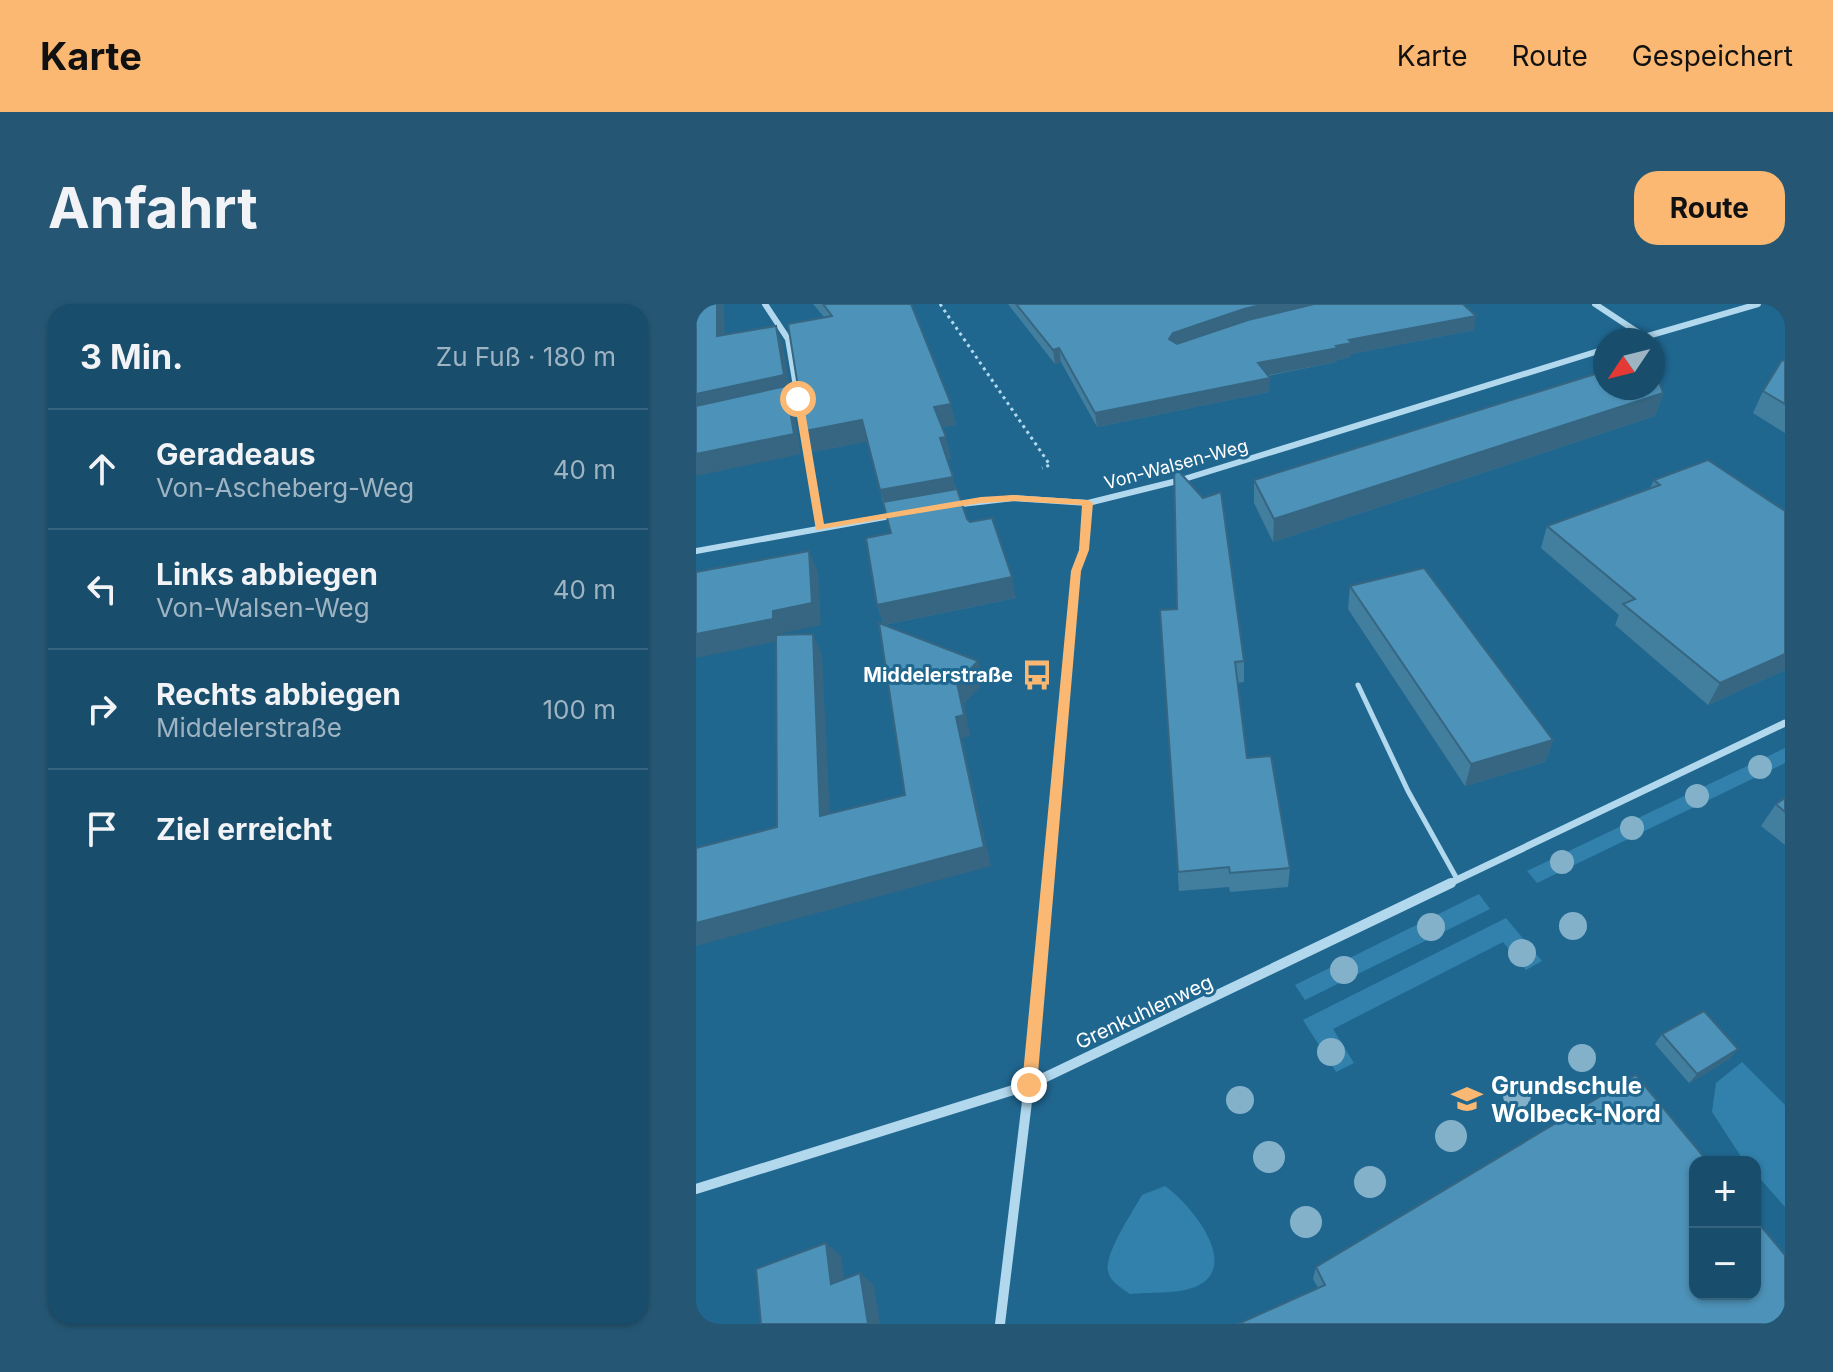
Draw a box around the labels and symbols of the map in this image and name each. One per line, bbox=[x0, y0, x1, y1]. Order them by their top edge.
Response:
north arrow bbox=[1593, 328, 1665, 400]
route start bbox=[780, 381, 816, 417]
street label: Von-Walsen-Weg bbox=[1102, 435, 1250, 493]
bus stop icon: Middelerstraße bbox=[1020, 658, 1054, 692]
place label: Middelerstraße bbox=[863, 663, 1013, 687]
street label: Grenkuhlenweg bbox=[1072, 970, 1216, 1054]
route end bbox=[1011, 1067, 1047, 1103]
place label: Grundschule Wolbeck-Nord bbox=[1491, 1071, 1661, 1128]
school or university icon: Grundschule Wolbeck-Nord bbox=[1450, 1082, 1484, 1116]

